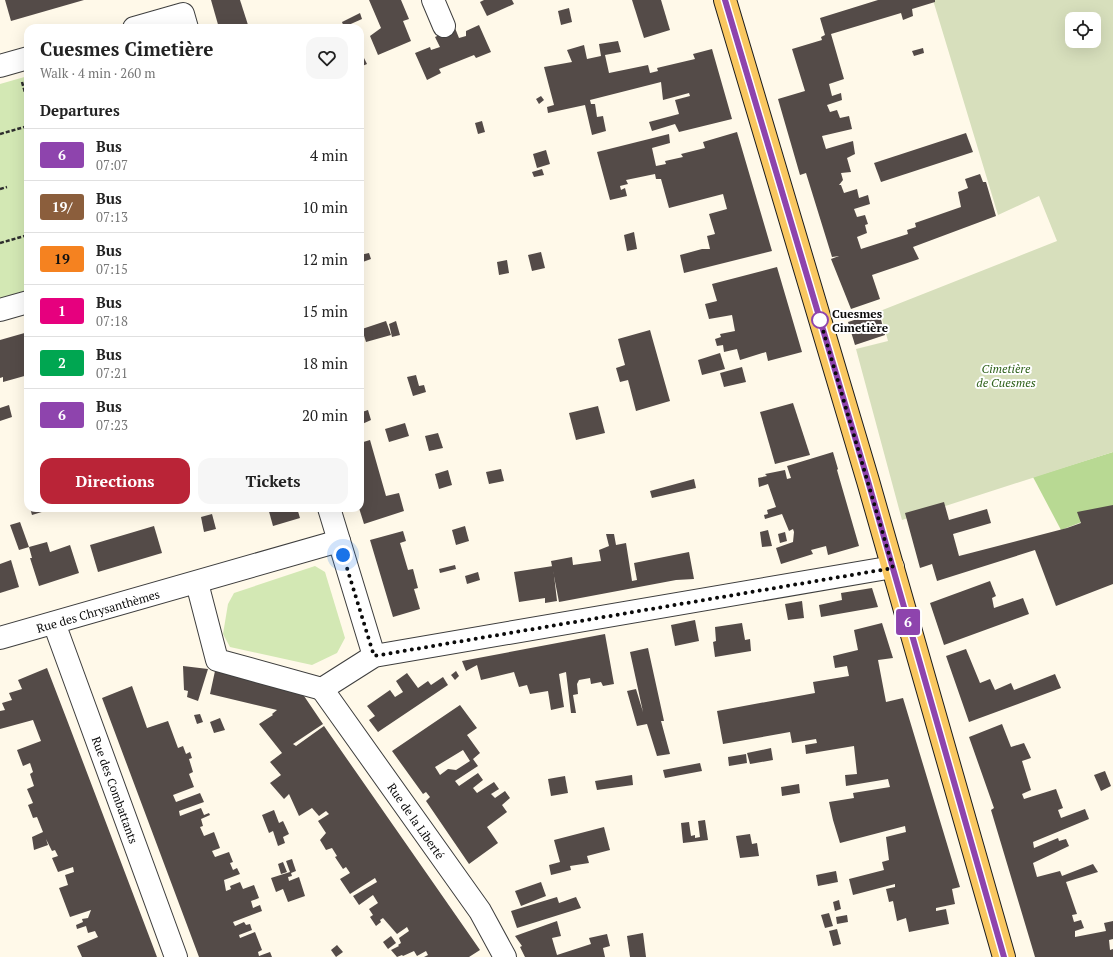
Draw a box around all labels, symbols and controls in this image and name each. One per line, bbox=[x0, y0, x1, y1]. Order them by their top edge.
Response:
map controls bbox=[1065, 12, 1101, 48]
button: locate bbox=[1065, 12, 1101, 48]
text: Cuesmes Cimetière bbox=[40, 36, 213, 61]
button: heart bbox=[306, 37, 348, 79]
text: Walk · 4 min · 260 m bbox=[40, 64, 155, 82]
text: Departures bbox=[40, 100, 120, 120]
text: Bus bbox=[96, 136, 122, 156]
text: 6 bbox=[58, 145, 66, 164]
text: 4 min bbox=[310, 145, 348, 165]
text: 07:07 bbox=[96, 156, 128, 174]
text: Bus bbox=[96, 188, 122, 208]
text: 19/ bbox=[52, 197, 72, 216]
text: 10 min bbox=[302, 197, 348, 217]
text: 07:13 bbox=[96, 208, 128, 226]
text: Bus bbox=[96, 240, 122, 260]
text: 19 bbox=[54, 249, 70, 268]
text: 12 min bbox=[302, 249, 348, 269]
text: 07:15 bbox=[96, 260, 128, 278]
text: Bus bbox=[96, 292, 122, 312]
text: 1 bbox=[58, 301, 66, 320]
text: 15 min bbox=[302, 301, 348, 321]
place label: Cuesmes Cimetière bbox=[832, 306, 889, 335]
marker: Cuesmes Cimetière bbox=[811, 311, 829, 329]
text: 07:18 bbox=[96, 312, 128, 330]
text: Bus bbox=[96, 344, 122, 364]
text: 2 bbox=[58, 353, 66, 372]
text: 18 min bbox=[302, 353, 348, 373]
park label: Cimetière de Cuesmes bbox=[976, 361, 1036, 390]
text: 07:21 bbox=[96, 364, 128, 382]
text: Bus bbox=[96, 396, 122, 416]
text: 6 bbox=[58, 405, 66, 424]
text: 20 min bbox=[302, 405, 348, 425]
text: 07:23 bbox=[96, 416, 128, 434]
button: Directions bbox=[40, 458, 190, 504]
button: Tickets bbox=[198, 458, 348, 504]
your location bbox=[333, 545, 353, 565]
street label: Rue des Chrysanthèmes bbox=[35, 586, 161, 636]
line badge: 6 bbox=[895, 609, 921, 635]
text: 6 bbox=[904, 612, 912, 631]
street label: Rue des Combattants bbox=[89, 734, 141, 846]
street label: Rue de la Liberté bbox=[384, 780, 448, 862]

